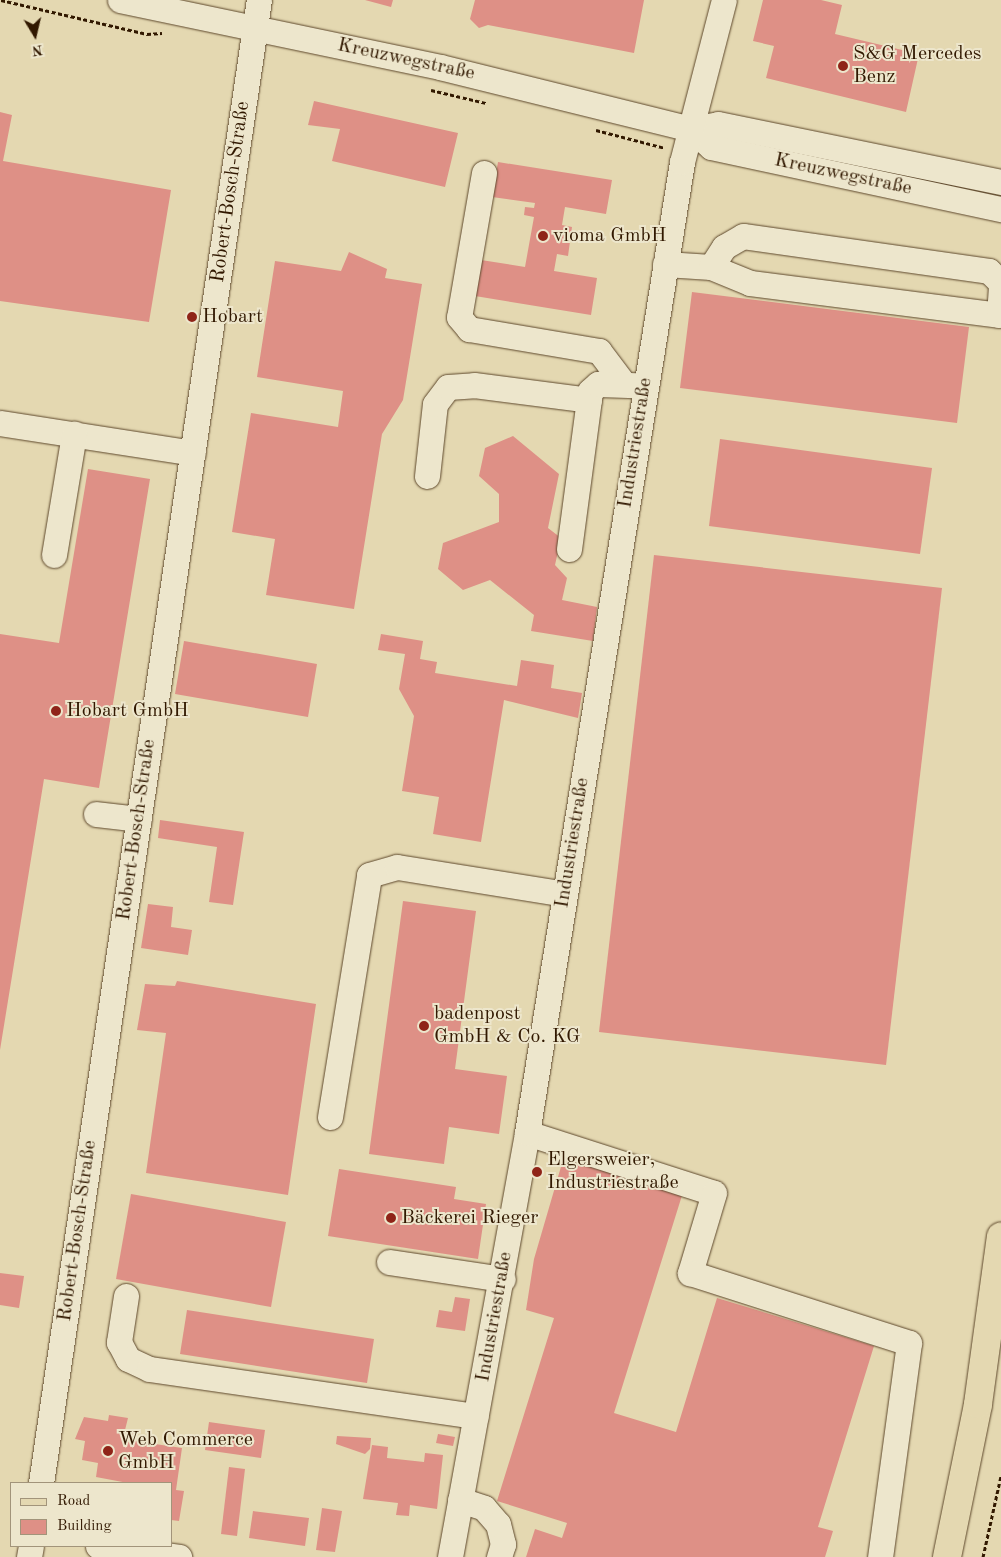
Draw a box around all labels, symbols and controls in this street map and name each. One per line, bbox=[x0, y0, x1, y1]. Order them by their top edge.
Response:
north arrow bbox=[10, 10, 60, 60]
street label: Kreuzwegstraße bbox=[335, 34, 477, 86]
text: N bbox=[31, 42, 44, 58]
place label: S&G Mercedes Benz bbox=[853, 42, 982, 89]
marker: S&G Mercedes Benz bbox=[837, 60, 849, 72]
street label: Robert-Bosch-Straße bbox=[206, 100, 256, 284]
street label: Kreuzwegstraße bbox=[772, 149, 914, 201]
place label: vioma GmbH bbox=[553, 224, 667, 248]
marker: vioma GmbH bbox=[537, 230, 549, 242]
place label: Hobart bbox=[202, 305, 263, 329]
marker: Hobart bbox=[186, 311, 198, 323]
street label: Industriestraße bbox=[614, 376, 658, 510]
place label: Hobart GmbH bbox=[66, 699, 189, 723]
marker: Hobart GmbH bbox=[50, 705, 62, 717]
street label: Robert-Bosch-Straße bbox=[112, 738, 162, 922]
street label: Industriestraße bbox=[551, 776, 595, 910]
place label: badenpost GmbH & Co. KG bbox=[434, 1002, 580, 1049]
marker: badenpost GmbH & Co. KG bbox=[418, 1020, 430, 1032]
street label: Robert-Bosch-Straße bbox=[53, 1139, 103, 1323]
place label: Elgersweier, Industriestraße bbox=[547, 1148, 679, 1195]
marker: Elgersweier, Industriestraße bbox=[531, 1166, 543, 1178]
place label: Bäckerei Rieger bbox=[401, 1206, 539, 1230]
marker: Bäckerei Rieger bbox=[385, 1212, 397, 1224]
street label: Industriestraße bbox=[472, 1250, 518, 1384]
place label: Web Commerce GmbH bbox=[118, 1428, 253, 1475]
marker: Web Commerce GmbH bbox=[102, 1445, 114, 1457]
legend bbox=[10, 1482, 172, 1547]
text: Road bbox=[57, 1494, 90, 1509]
text: Building bbox=[57, 1519, 112, 1534]

